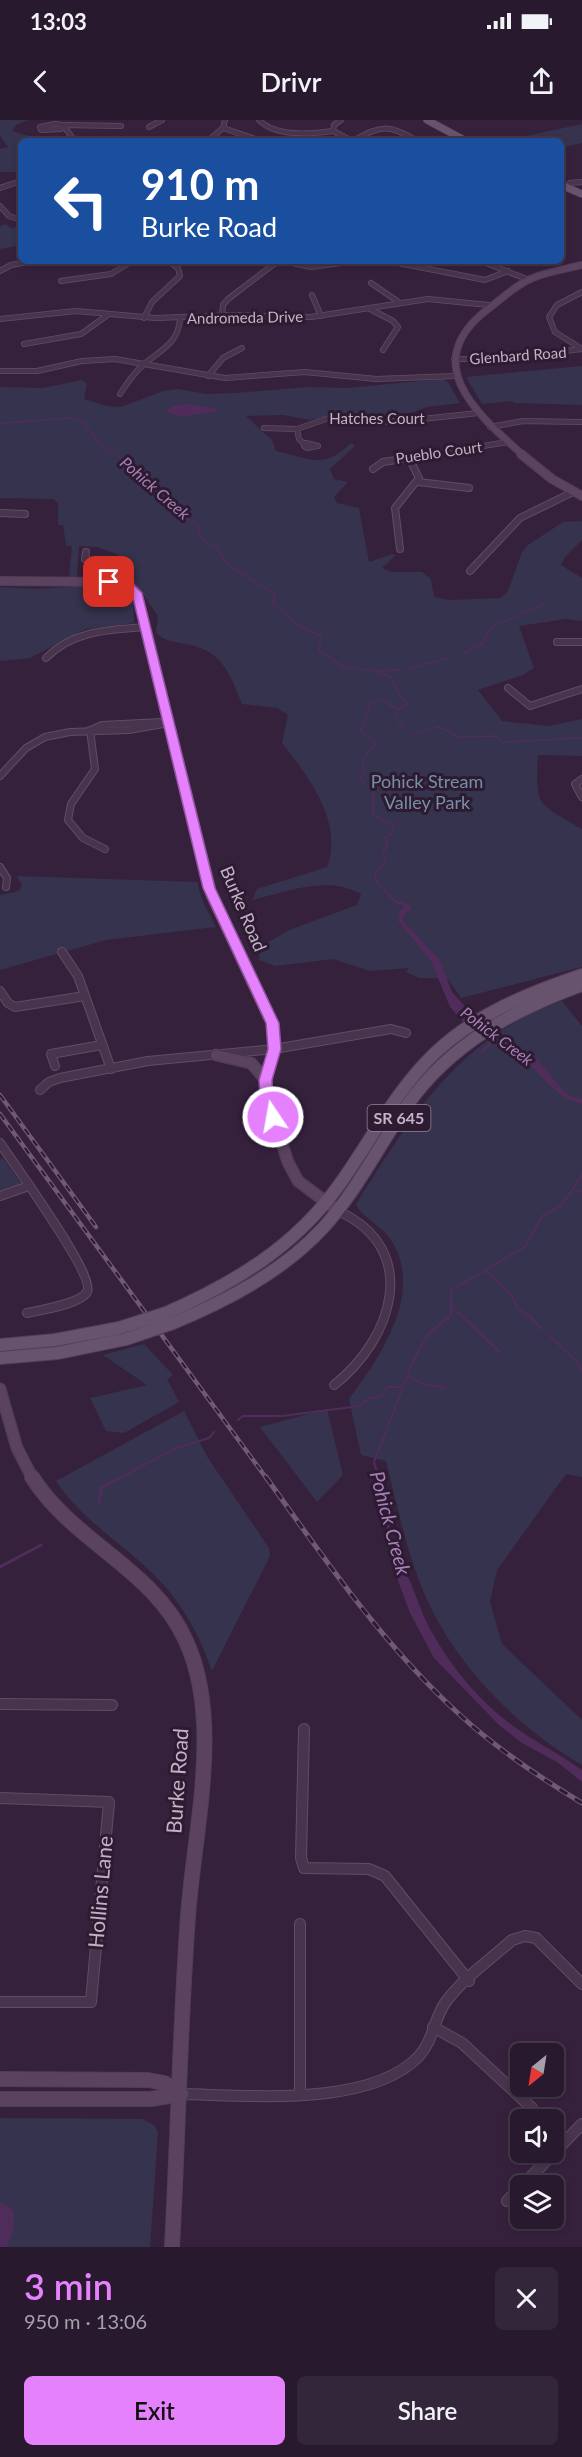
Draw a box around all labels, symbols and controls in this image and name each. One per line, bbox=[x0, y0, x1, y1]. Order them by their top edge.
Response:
text: 13:03 bbox=[30, 8, 87, 35]
icon: back bbox=[24, 65, 57, 98]
text: Drivr bbox=[261, 65, 322, 98]
icon: share bbox=[525, 65, 558, 98]
text: 910 m bbox=[141, 159, 259, 209]
icon: left bbox=[42, 162, 120, 240]
text: Burke Road bbox=[141, 210, 277, 243]
street label: Andromeda Drive bbox=[187, 307, 303, 327]
street label: Glenbard Road bbox=[469, 343, 567, 367]
street label: Hatches Court bbox=[329, 409, 425, 427]
street label: Pueblo Court bbox=[394, 437, 484, 467]
water label: Pohick Creek bbox=[117, 452, 194, 523]
pin bbox=[83, 556, 134, 607]
icon: arrive bbox=[92, 565, 125, 598]
park label: Pohick Stream Valley Park bbox=[371, 770, 483, 813]
street label: Burke Road bbox=[216, 863, 272, 955]
water label: Pohick Creek bbox=[457, 1002, 538, 1069]
position arrow bbox=[241, 1085, 305, 1149]
road number: SR 645 bbox=[368, 1105, 430, 1131]
water label: Pohick Creek bbox=[366, 1468, 417, 1578]
street label: Burke Road bbox=[160, 1727, 193, 1835]
street label: Hollins Lane bbox=[82, 1835, 117, 1949]
north arrow bbox=[510, 2043, 564, 2097]
map controls bbox=[510, 2043, 564, 2229]
button: sound bbox=[510, 2109, 564, 2163]
button: layers bbox=[510, 2175, 564, 2229]
text: 3 min bbox=[24, 2264, 113, 2308]
button: close bbox=[495, 2267, 558, 2330]
text: 950 m · 13:06 bbox=[24, 2309, 147, 2333]
button: Exit bbox=[24, 2376, 285, 2445]
button: Share bbox=[297, 2376, 558, 2445]

